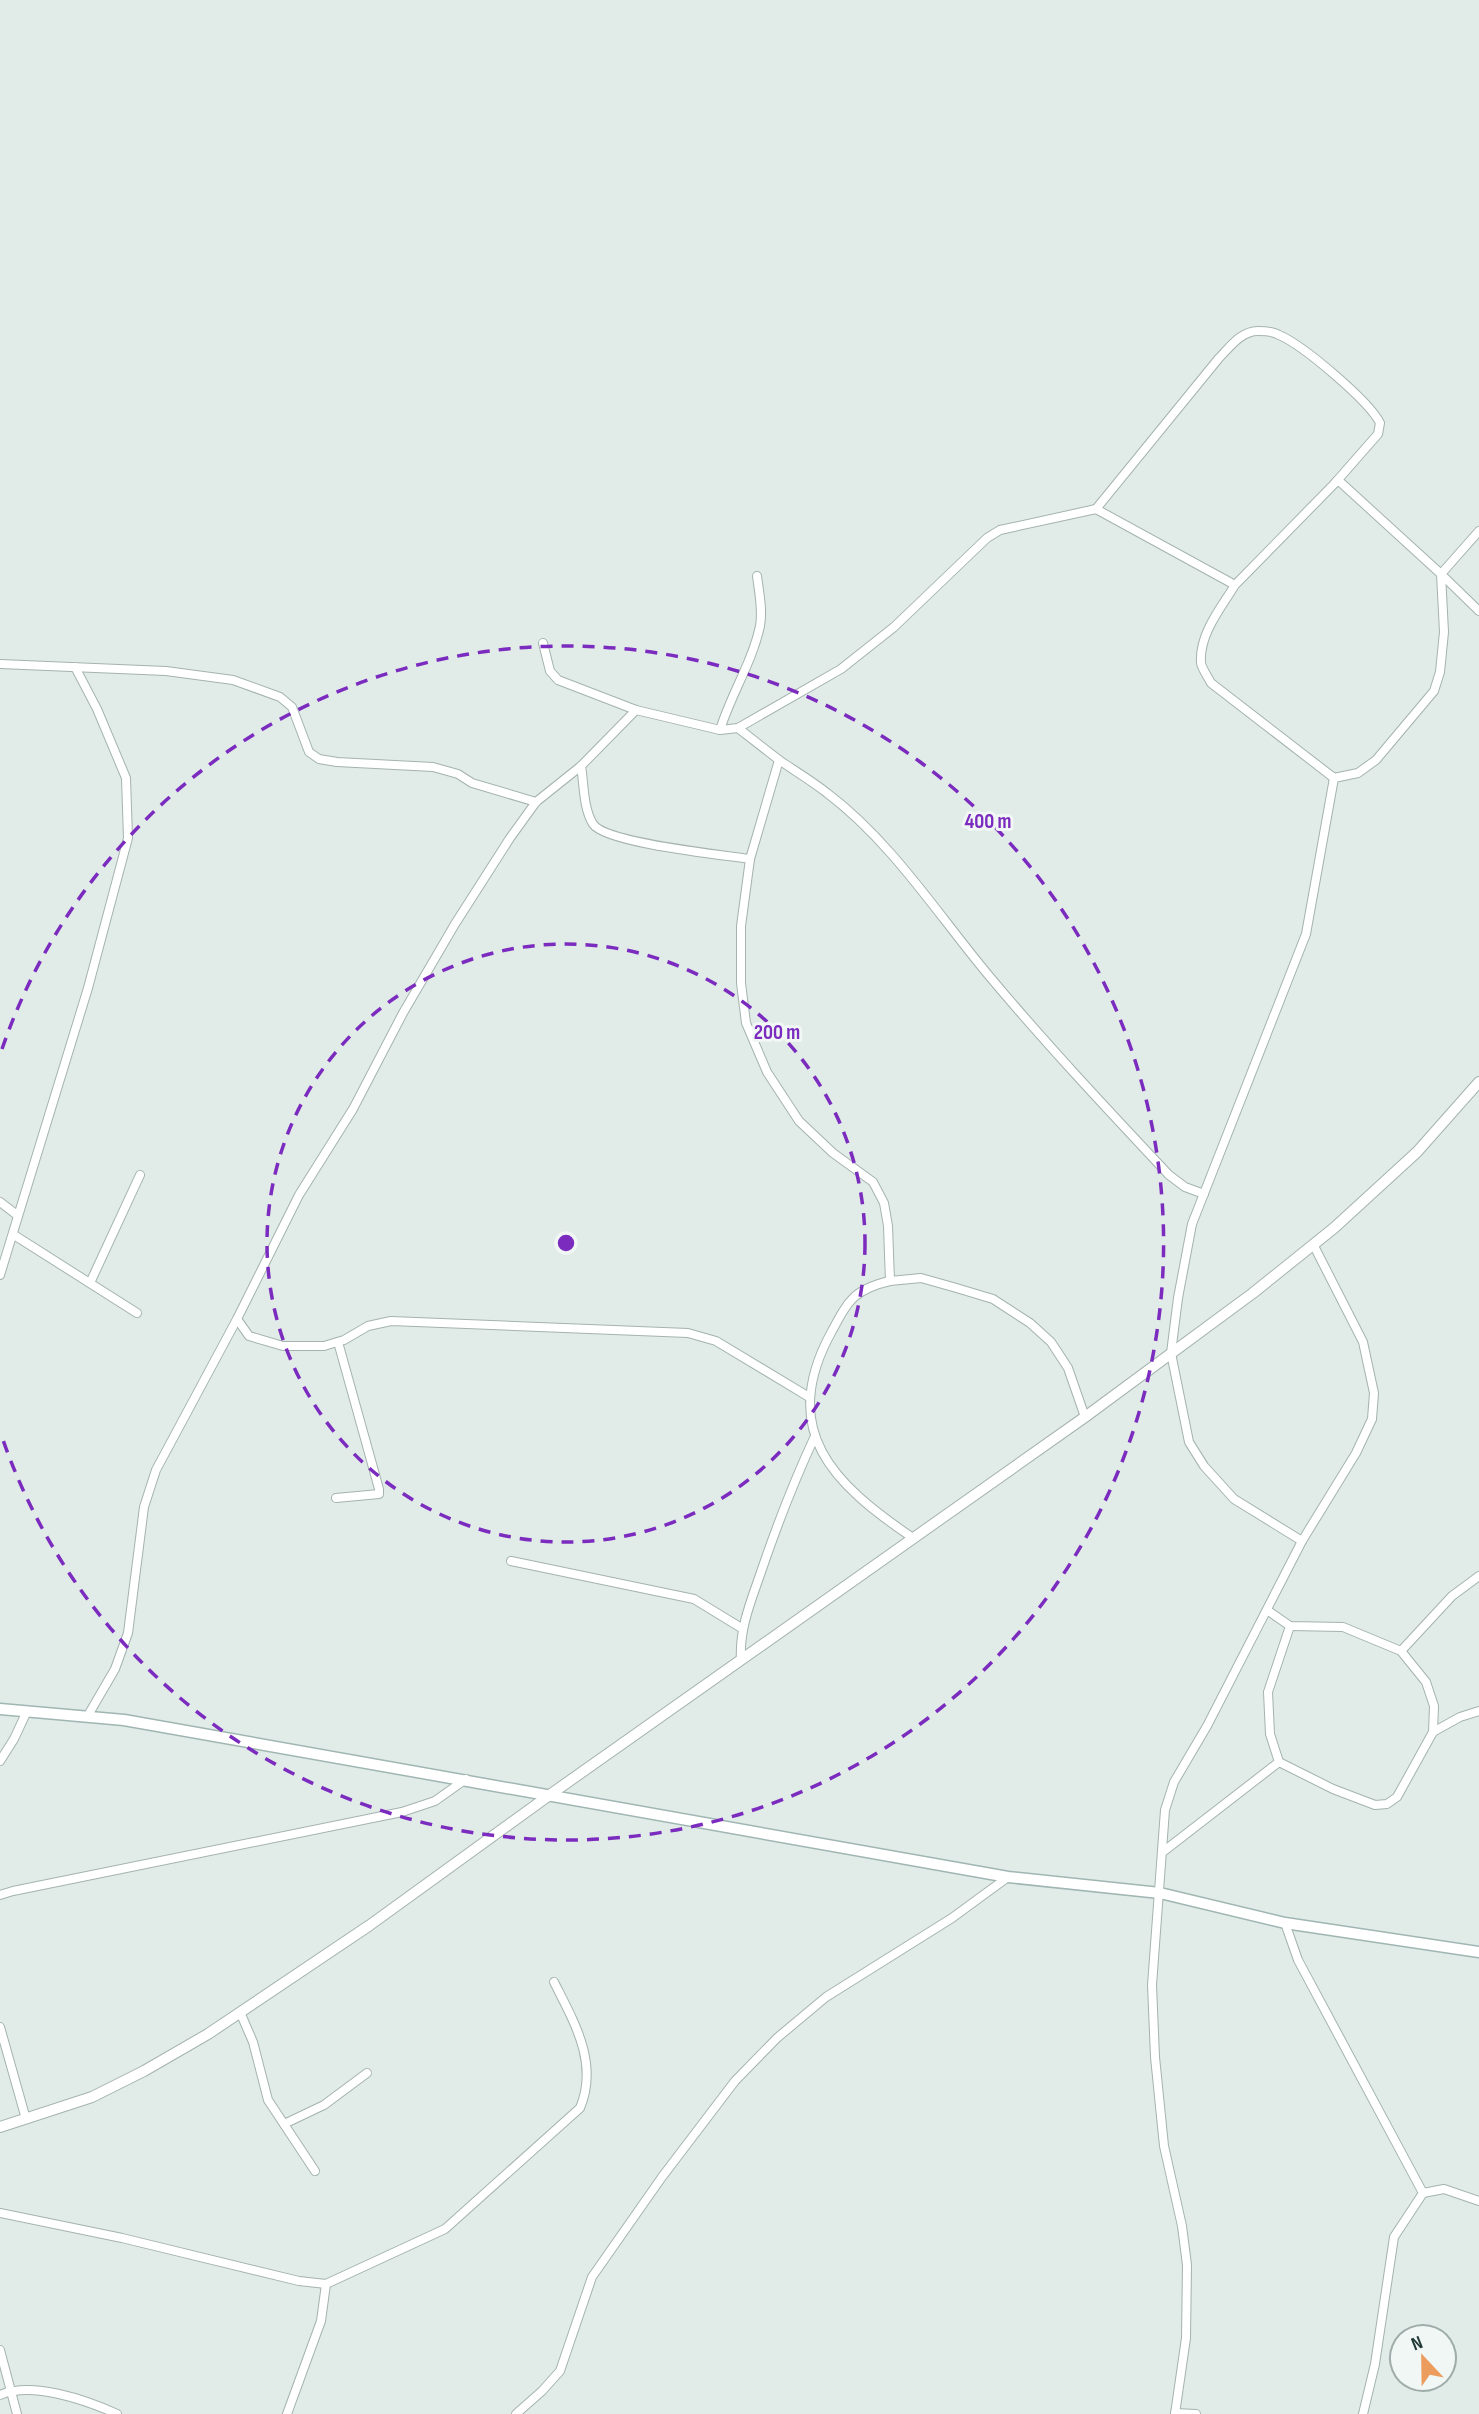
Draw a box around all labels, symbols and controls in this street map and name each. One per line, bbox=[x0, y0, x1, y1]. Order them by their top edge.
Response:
text: 400 m bbox=[965, 809, 1011, 834]
text: 200 m bbox=[754, 1020, 800, 1045]
centre of rings bbox=[554, 1231, 578, 1255]
north arrow bbox=[1388, 2323, 1458, 2393]
text: N bbox=[1408, 2331, 1426, 2356]

